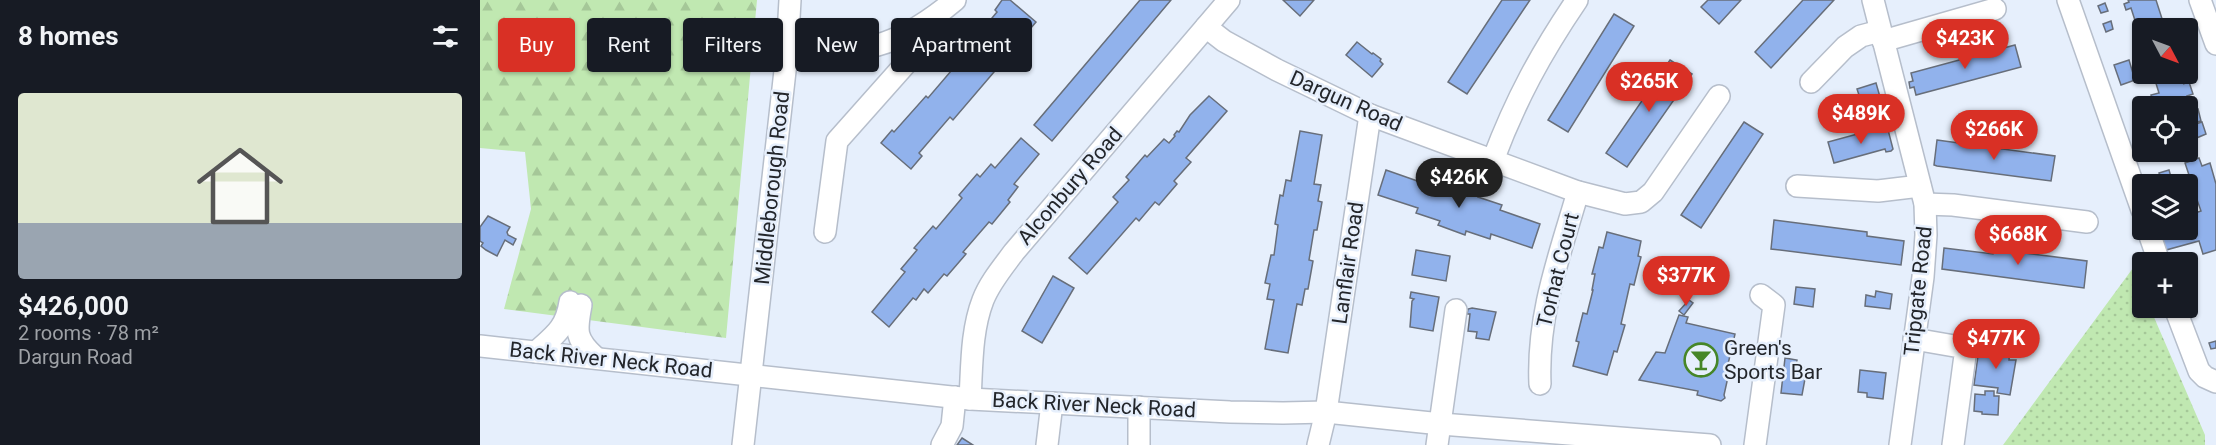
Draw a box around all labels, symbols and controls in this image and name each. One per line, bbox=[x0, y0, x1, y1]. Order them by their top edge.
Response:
chip: Buy bbox=[498, 18, 575, 72]
chip: Rent bbox=[587, 18, 671, 72]
chip: Filters bbox=[683, 18, 783, 72]
chip: New bbox=[795, 18, 879, 72]
chip: Apartment bbox=[891, 18, 1032, 72]
north arrow bbox=[2132, 18, 2198, 84]
map controls bbox=[2132, 18, 2198, 318]
pin: $423K bbox=[1923, 19, 2007, 70]
icon: filters bbox=[429, 20, 462, 53]
text: 8 homes bbox=[18, 21, 119, 51]
text: $423K bbox=[1936, 26, 1994, 50]
pin: $265K bbox=[1607, 62, 1691, 113]
street label: Dargun Road bbox=[1286, 66, 1406, 136]
text: $265K bbox=[1620, 69, 1678, 93]
street label: Middleborough Road bbox=[750, 90, 794, 286]
pin: $489K bbox=[1819, 94, 1903, 145]
button: locate bbox=[2132, 96, 2198, 162]
text: $489K bbox=[1832, 101, 1890, 125]
pin: $266K bbox=[1952, 110, 2036, 161]
text: $266K bbox=[1965, 117, 2023, 141]
street label: Alconbury Road bbox=[1013, 123, 1127, 249]
icon: home bbox=[186, 132, 294, 240]
pin: $426K bbox=[1417, 158, 1501, 209]
text: $426K bbox=[1430, 165, 1488, 189]
button: layers bbox=[2132, 174, 2198, 240]
street label: Lanflair Road bbox=[1328, 200, 1368, 326]
street label: Torhat Court bbox=[1532, 210, 1584, 330]
pin: $668K bbox=[1976, 215, 2060, 266]
text: $668K bbox=[1989, 222, 2047, 246]
street label: Tripgate Road bbox=[1899, 225, 1937, 357]
button: + bbox=[2132, 252, 2198, 318]
pin: $377K bbox=[1644, 256, 1728, 307]
text: $377K bbox=[1657, 263, 1715, 287]
text: $426,000 bbox=[18, 291, 129, 321]
pin: $477K bbox=[1954, 319, 2038, 370]
text: 2 rooms · 78 m² bbox=[18, 321, 159, 345]
text: $477K bbox=[1967, 326, 2025, 350]
place label: Green's Sports Bar bbox=[1724, 336, 1822, 384]
street label: Back River Neck Road bbox=[508, 337, 714, 383]
bar icon: Green's Sports Bar bbox=[1683, 342, 1719, 378]
text: Dargun Road bbox=[18, 345, 133, 369]
street label: Back River Neck Road bbox=[991, 388, 1197, 422]

